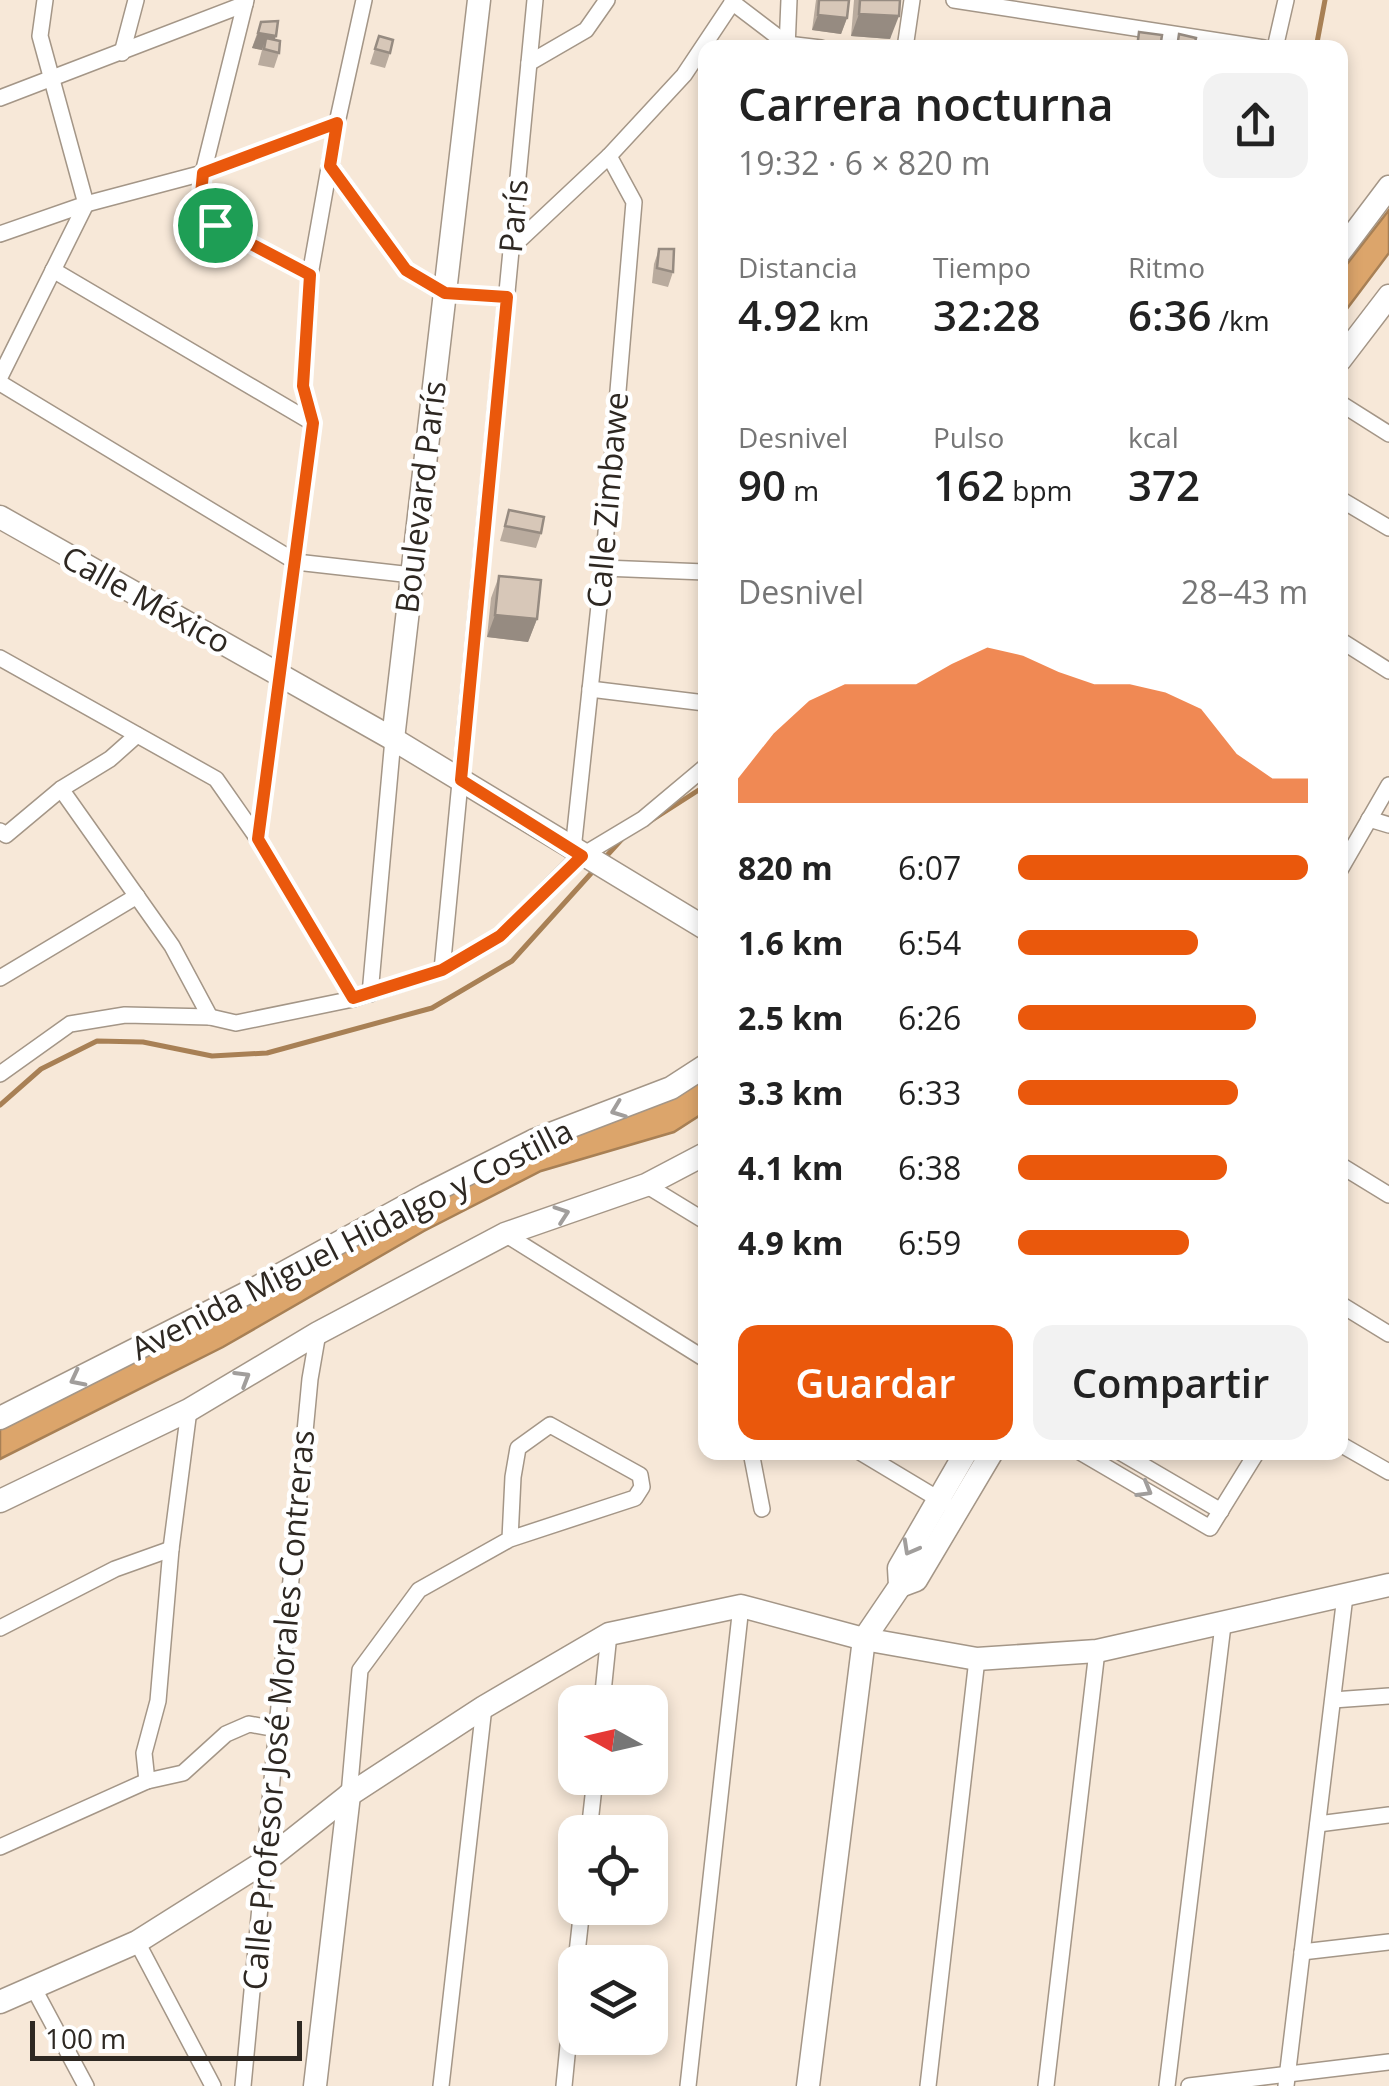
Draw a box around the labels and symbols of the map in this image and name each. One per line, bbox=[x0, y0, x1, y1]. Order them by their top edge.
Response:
street label: París bbox=[488, 177, 537, 254]
pin bbox=[173, 183, 258, 268]
street label: Boulevard París bbox=[384, 378, 455, 615]
street label: Calle Zimbawe bbox=[576, 390, 637, 610]
street label: Calle México bbox=[55, 535, 239, 663]
one-way arrow bbox=[610, 1098, 628, 1118]
street label: Avenida Miguel Hidalgo y Costilla bbox=[123, 1108, 579, 1369]
one-way arrow bbox=[553, 1205, 570, 1226]
one-way arrow bbox=[70, 1367, 88, 1386]
one-way arrow bbox=[232, 1371, 250, 1390]
street label: Calle Profesor José Morales Contreras bbox=[232, 1428, 323, 1992]
one-way arrow bbox=[1134, 1478, 1152, 1498]
one-way arrow bbox=[903, 1537, 923, 1555]
north arrow bbox=[558, 1685, 668, 1795]
scale bar bbox=[30, 2016, 302, 2060]

